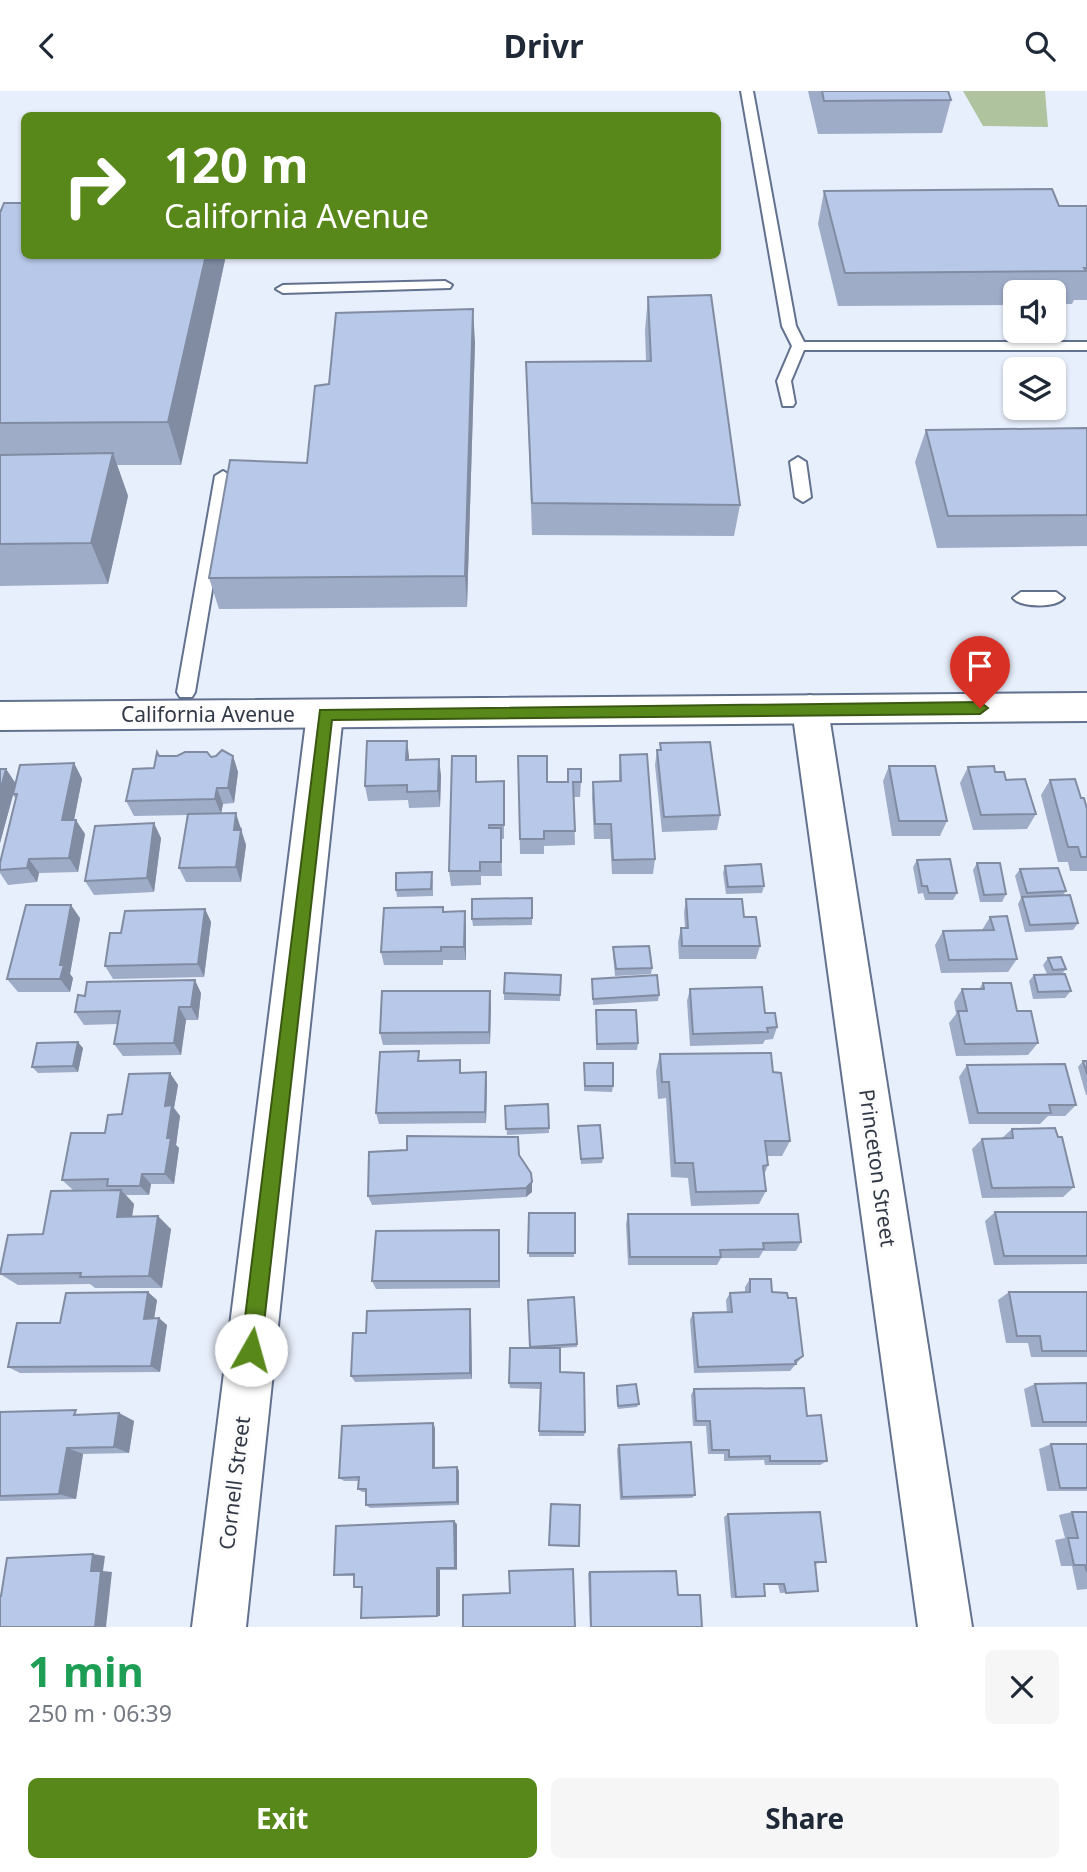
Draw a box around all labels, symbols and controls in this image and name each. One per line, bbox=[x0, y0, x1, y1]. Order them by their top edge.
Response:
text: Drivr bbox=[504, 24, 583, 67]
icon: back bbox=[28, 27, 66, 65]
icon: search bbox=[1021, 27, 1059, 65]
text: 120 m bbox=[164, 131, 309, 197]
icon: right bbox=[49, 140, 140, 231]
text: California Avenue bbox=[164, 194, 429, 237]
map controls bbox=[1003, 280, 1066, 420]
button: sound bbox=[1003, 280, 1066, 343]
button: layers bbox=[1003, 357, 1066, 420]
pin bbox=[950, 636, 1010, 708]
icon: arrive bbox=[961, 647, 999, 685]
street label: California Avenue bbox=[121, 700, 295, 728]
street label: Princeton Street bbox=[853, 1087, 903, 1249]
position arrow bbox=[214, 1313, 288, 1387]
street label: Cornell Street bbox=[212, 1414, 256, 1551]
text: 1 min bbox=[28, 1642, 144, 1699]
button: close bbox=[985, 1650, 1059, 1724]
text: 250 m · 06:39 bbox=[28, 1697, 172, 1729]
button: Exit bbox=[28, 1778, 537, 1858]
button: Share bbox=[551, 1778, 1059, 1858]

